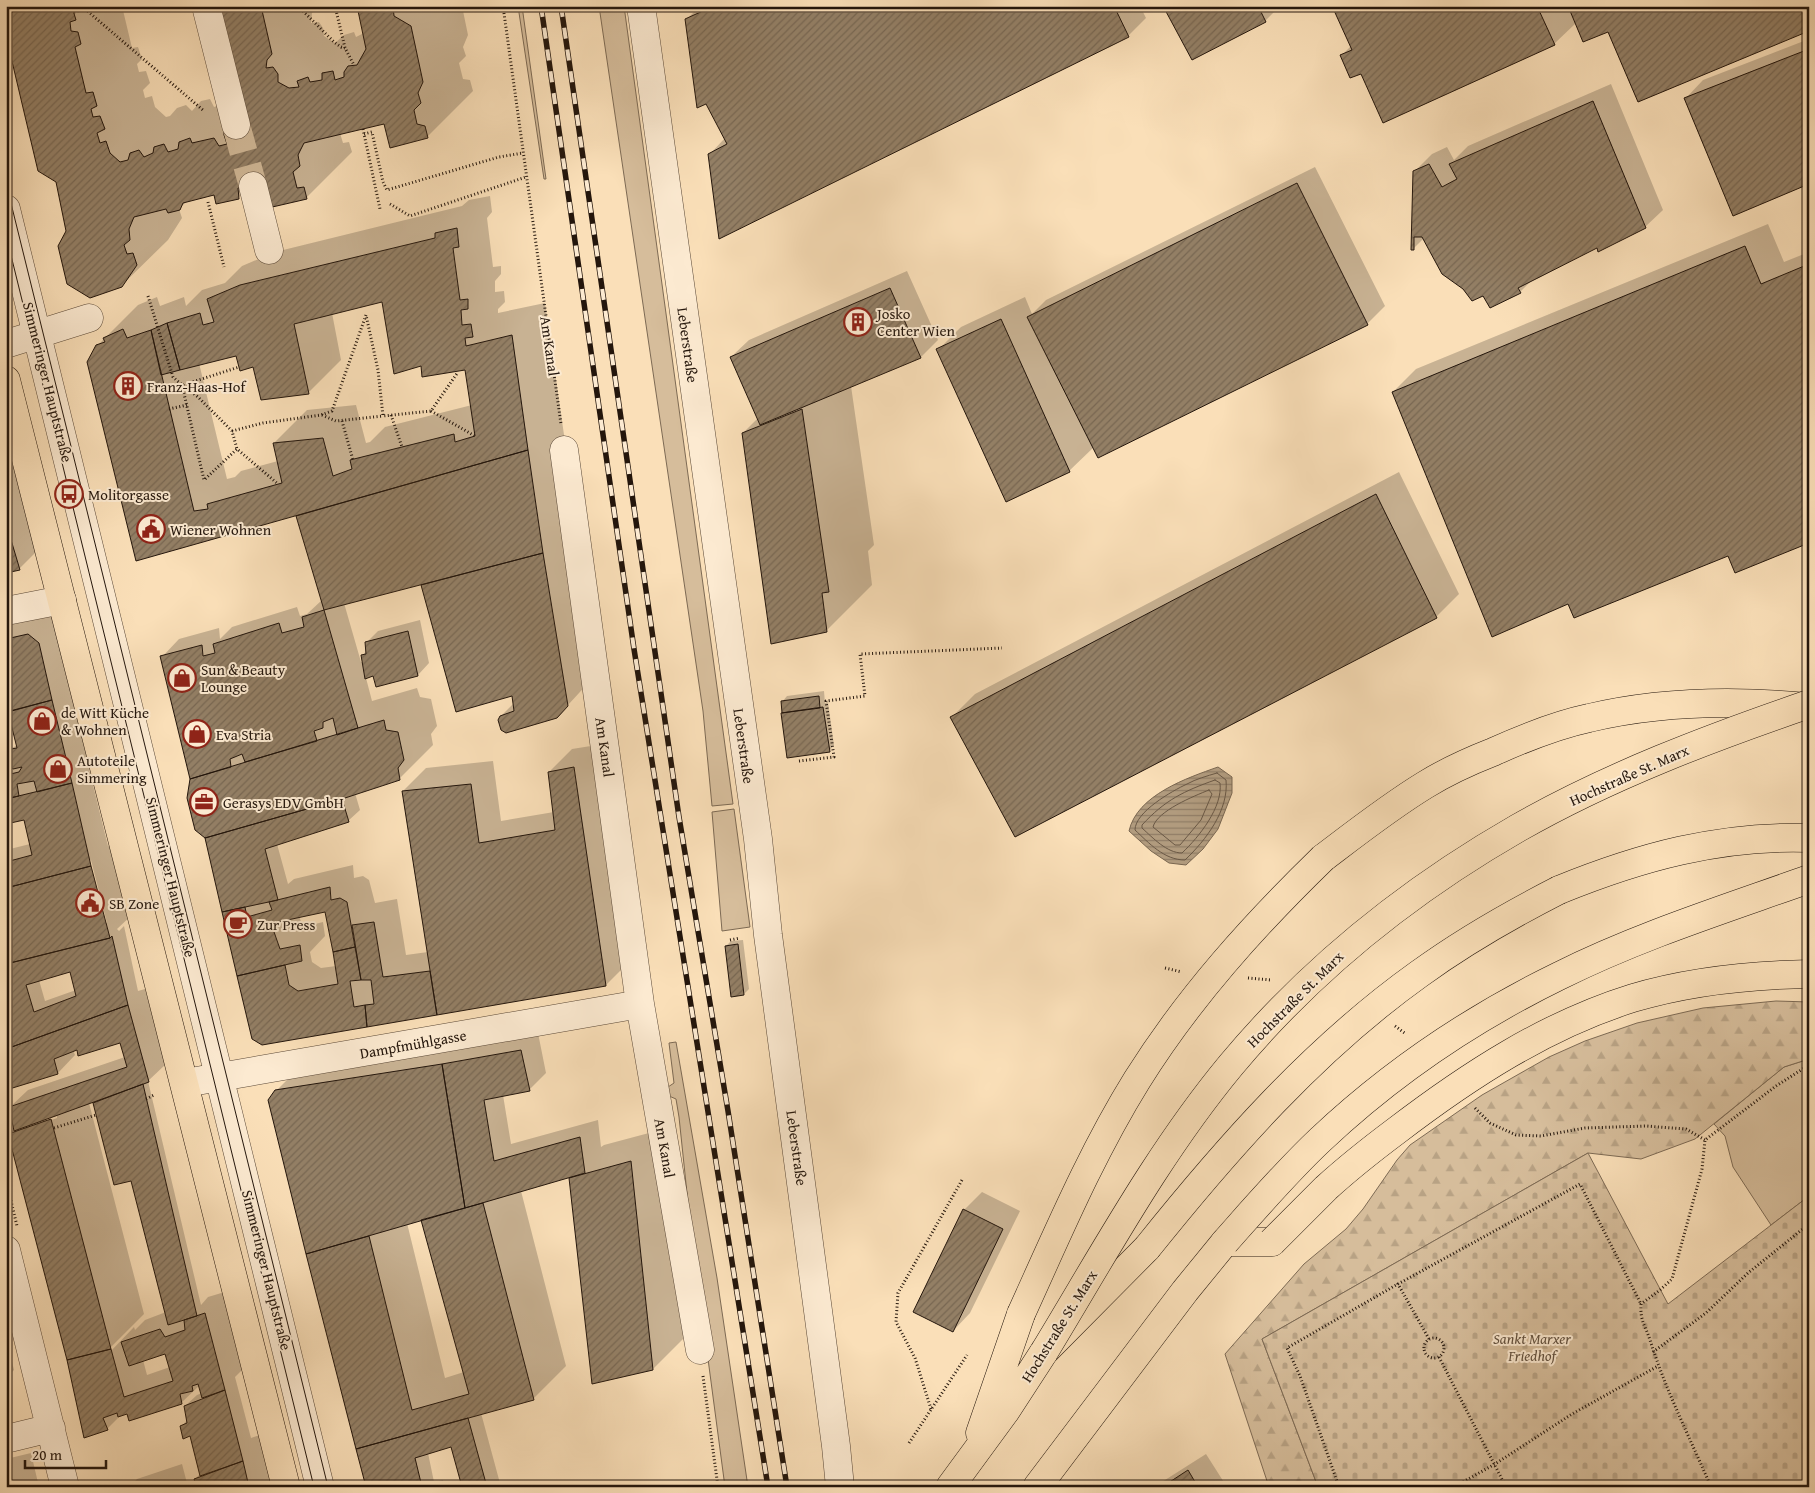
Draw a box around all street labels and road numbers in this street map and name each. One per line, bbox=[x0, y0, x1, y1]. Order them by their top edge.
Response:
street label: Simmeringer Hauptstraße bbox=[18, 300, 78, 464]
street label: Leberstraße bbox=[672, 306, 704, 384]
street label: Am Kanal bbox=[535, 315, 565, 377]
street label: Leberstraße bbox=[728, 707, 760, 785]
street label: Am Kanal bbox=[590, 716, 620, 778]
street label: Hochstraße St. Marx bbox=[1566, 739, 1692, 811]
street label: Simmeringer Hauptstraße bbox=[141, 795, 201, 959]
street label: Hochstraße St. Marx bbox=[1242, 946, 1348, 1052]
street label: Dampfmühlgasse bbox=[358, 1024, 468, 1064]
street label: Leberstraße bbox=[781, 1109, 813, 1187]
street label: Am Kanal bbox=[649, 1116, 681, 1180]
street label: Simmeringer Hauptstraße bbox=[237, 1188, 297, 1352]
street label: Hochstraße St. Marx bbox=[1016, 1266, 1102, 1386]

